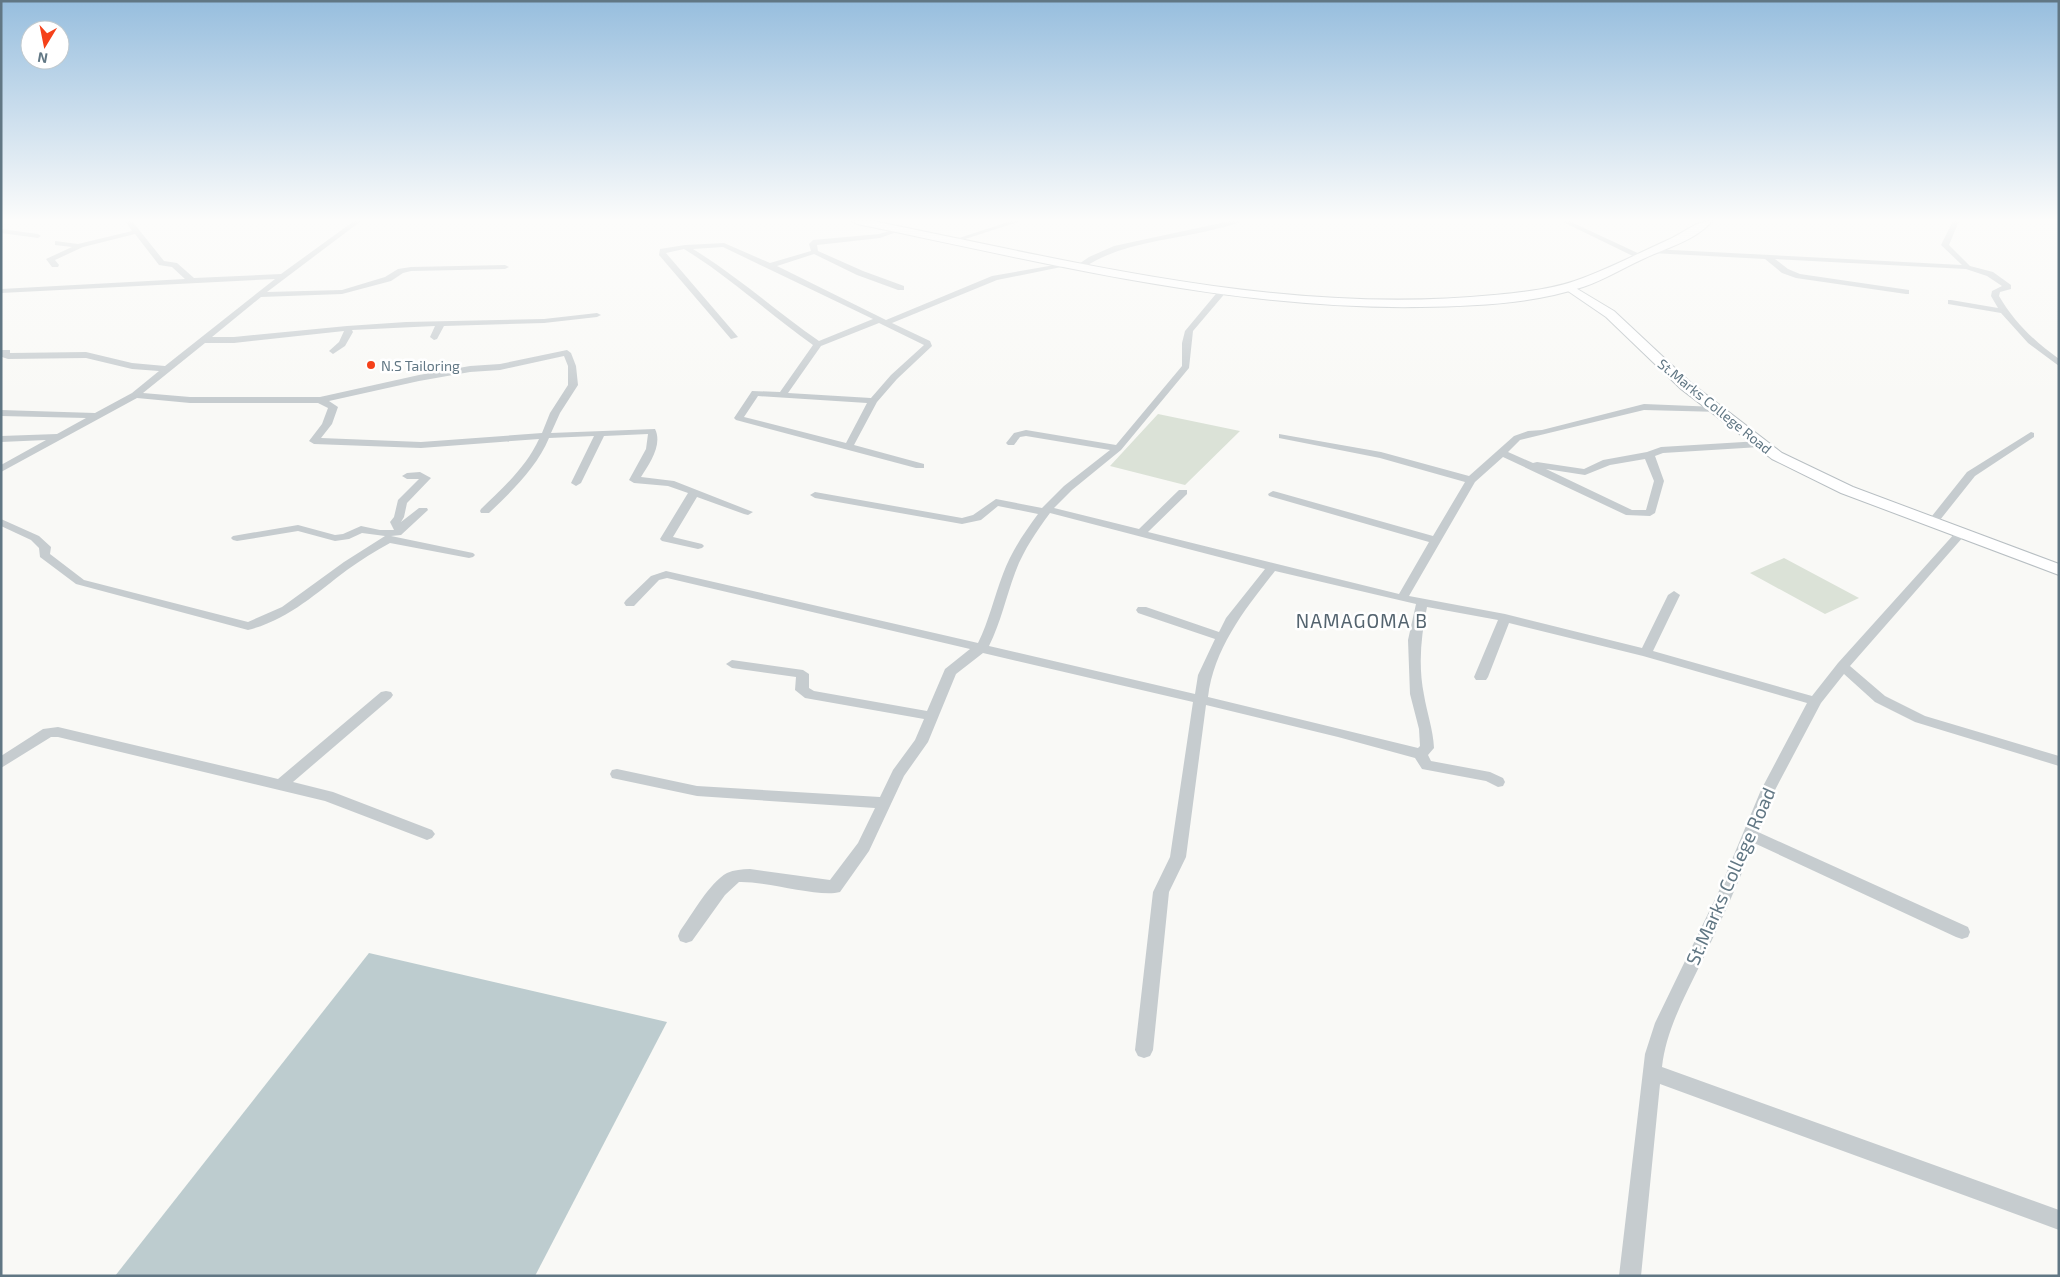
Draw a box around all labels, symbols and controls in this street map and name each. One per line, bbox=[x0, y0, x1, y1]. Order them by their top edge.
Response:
north arrow bbox=[20, 20, 70, 70]
text: N bbox=[36, 49, 49, 68]
street label: St.Marks College Road bbox=[1655, 355, 1775, 457]
place label: N.S Tailoring bbox=[381, 357, 460, 374]
marker: N.S Tailoring bbox=[365, 359, 377, 371]
district label: NAMAGOMA B bbox=[1296, 609, 1428, 632]
street label: St.Marks College Road bbox=[1680, 784, 1780, 968]

